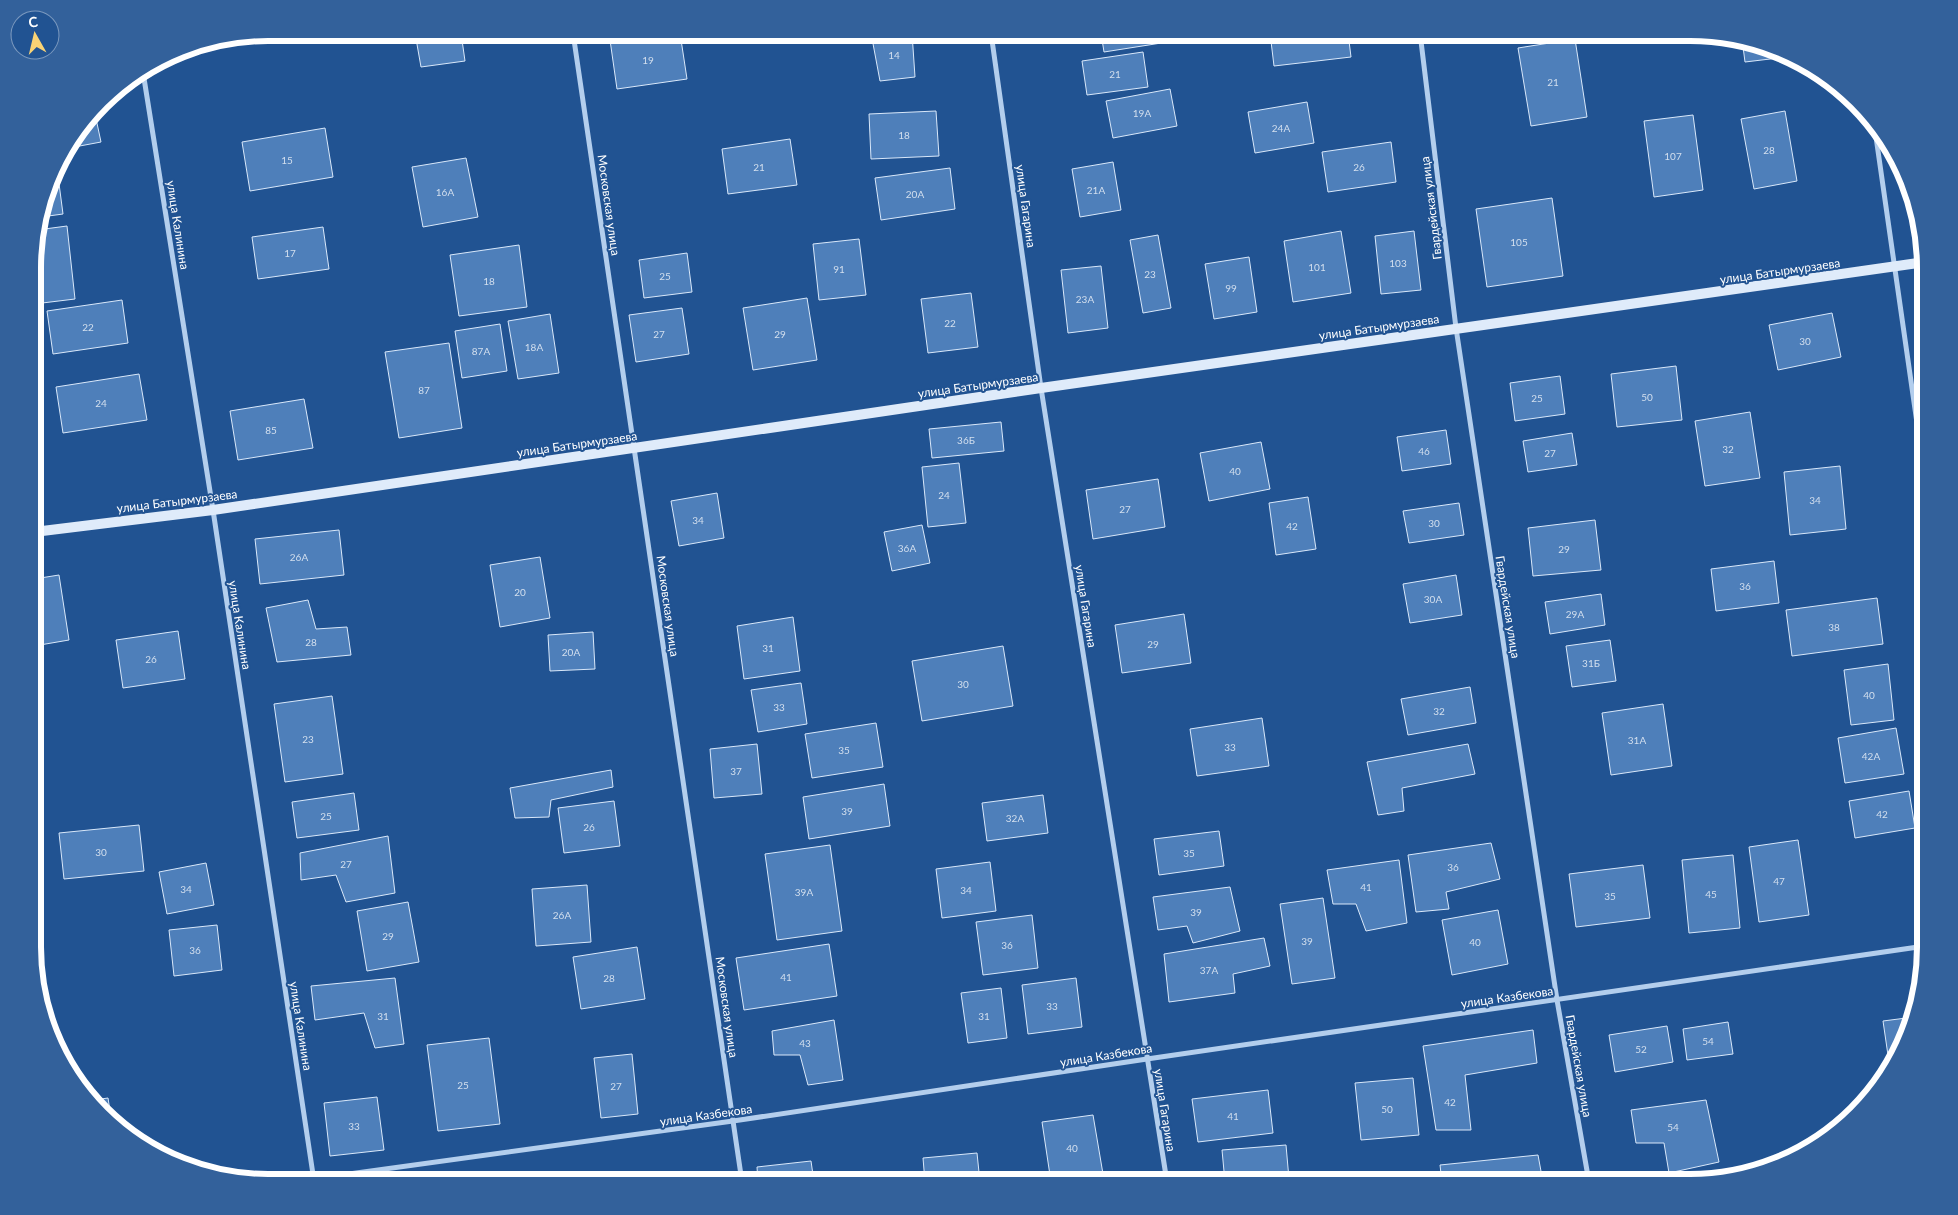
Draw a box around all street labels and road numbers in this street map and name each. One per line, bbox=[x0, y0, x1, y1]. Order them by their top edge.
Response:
street label: Московская улица bbox=[594, 153, 624, 257]
street label: Гвардейская улица bbox=[1417, 156, 1445, 260]
street label: улица Гагарина bbox=[1013, 164, 1039, 249]
street label: улица Калинина bbox=[164, 179, 192, 271]
street label: улица Батырмурзаева bbox=[1719, 255, 1841, 287]
street label: улица Батырмурзаева bbox=[1318, 311, 1440, 343]
street label: улица Батырмурзаева bbox=[917, 369, 1039, 401]
street label: улица Батырмурзаева bbox=[516, 428, 638, 460]
street label: улица Батырмурзаева bbox=[116, 486, 238, 516]
street label: Московская улица bbox=[653, 554, 683, 658]
street label: Гвардейская улица bbox=[1492, 555, 1524, 659]
street label: улица Гагарина bbox=[1072, 563, 1100, 649]
street label: улица Калинина bbox=[226, 579, 254, 671]
street label: Московская улица bbox=[712, 955, 742, 1059]
street label: улица Калинина bbox=[287, 980, 315, 1072]
street label: улица Казбекова bbox=[1460, 983, 1554, 1011]
street label: Гвардейская улица bbox=[1563, 1014, 1595, 1118]
street label: улица Казбекова bbox=[1059, 1040, 1153, 1070]
street label: улица Гагарина bbox=[1151, 1067, 1179, 1153]
street label: улица Казбекова bbox=[659, 1101, 753, 1129]

